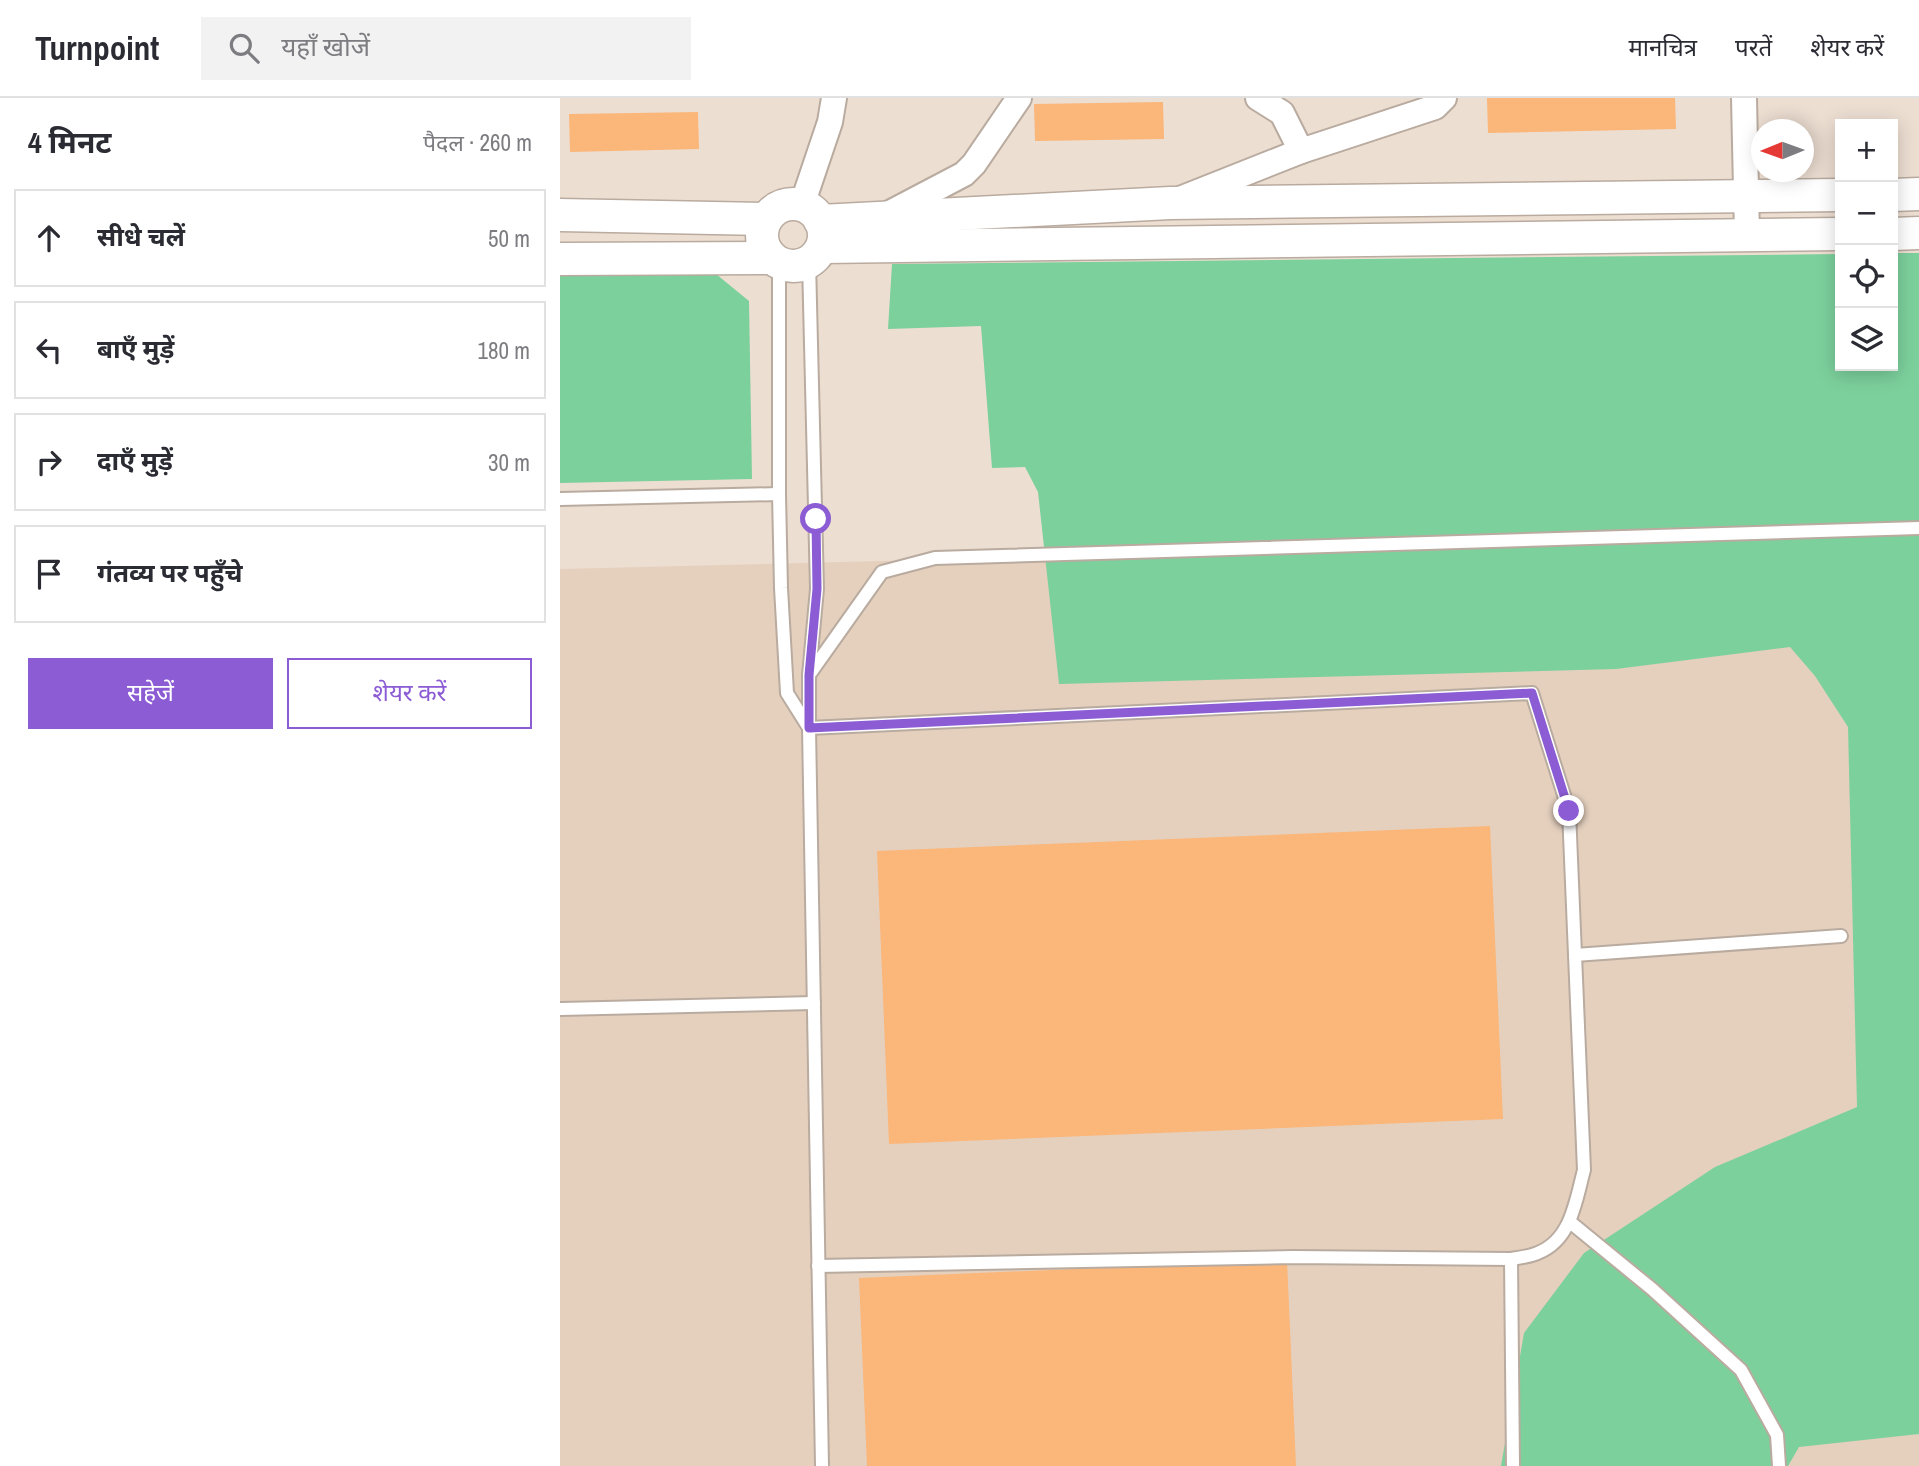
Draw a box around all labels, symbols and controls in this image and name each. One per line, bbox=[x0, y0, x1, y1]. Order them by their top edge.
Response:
search box bbox=[201, 17, 691, 80]
text: Turnpoint bbox=[35, 26, 159, 70]
icon: search bbox=[225, 29, 263, 67]
text: यहाँ खोजें bbox=[281, 29, 370, 64]
text: मानचित्र bbox=[1628, 31, 1697, 63]
text: परतें bbox=[1735, 31, 1772, 63]
text: शेयर करें bbox=[1810, 31, 1884, 63]
north arrow bbox=[1751, 119, 1814, 182]
map controls bbox=[1835, 119, 1898, 371]
button: + bbox=[1835, 119, 1898, 182]
text: 4 मिनट bbox=[28, 122, 112, 162]
text: पैदल · 260 m bbox=[423, 127, 532, 158]
button: − bbox=[1835, 182, 1898, 245]
icon: ahead bbox=[30, 219, 68, 257]
text: सीधे चलें bbox=[97, 219, 185, 254]
text: 50 m bbox=[488, 223, 530, 254]
button: locate bbox=[1835, 245, 1898, 308]
button: layers bbox=[1835, 308, 1898, 371]
icon: left bbox=[30, 331, 68, 369]
text: बाएँ मुड़ें bbox=[97, 331, 174, 366]
text: 180 m bbox=[478, 335, 530, 366]
icon: right bbox=[30, 443, 68, 481]
text: दाएँ मुड़ें bbox=[97, 443, 173, 478]
text: 30 m bbox=[488, 447, 530, 478]
route start bbox=[800, 503, 831, 534]
icon: arrive bbox=[30, 555, 68, 593]
text: गंतव्य पर पहुँचे bbox=[97, 555, 243, 590]
button: सहेजें bbox=[28, 658, 273, 729]
button: शेयर करें bbox=[287, 658, 532, 729]
route end bbox=[1553, 795, 1584, 826]

